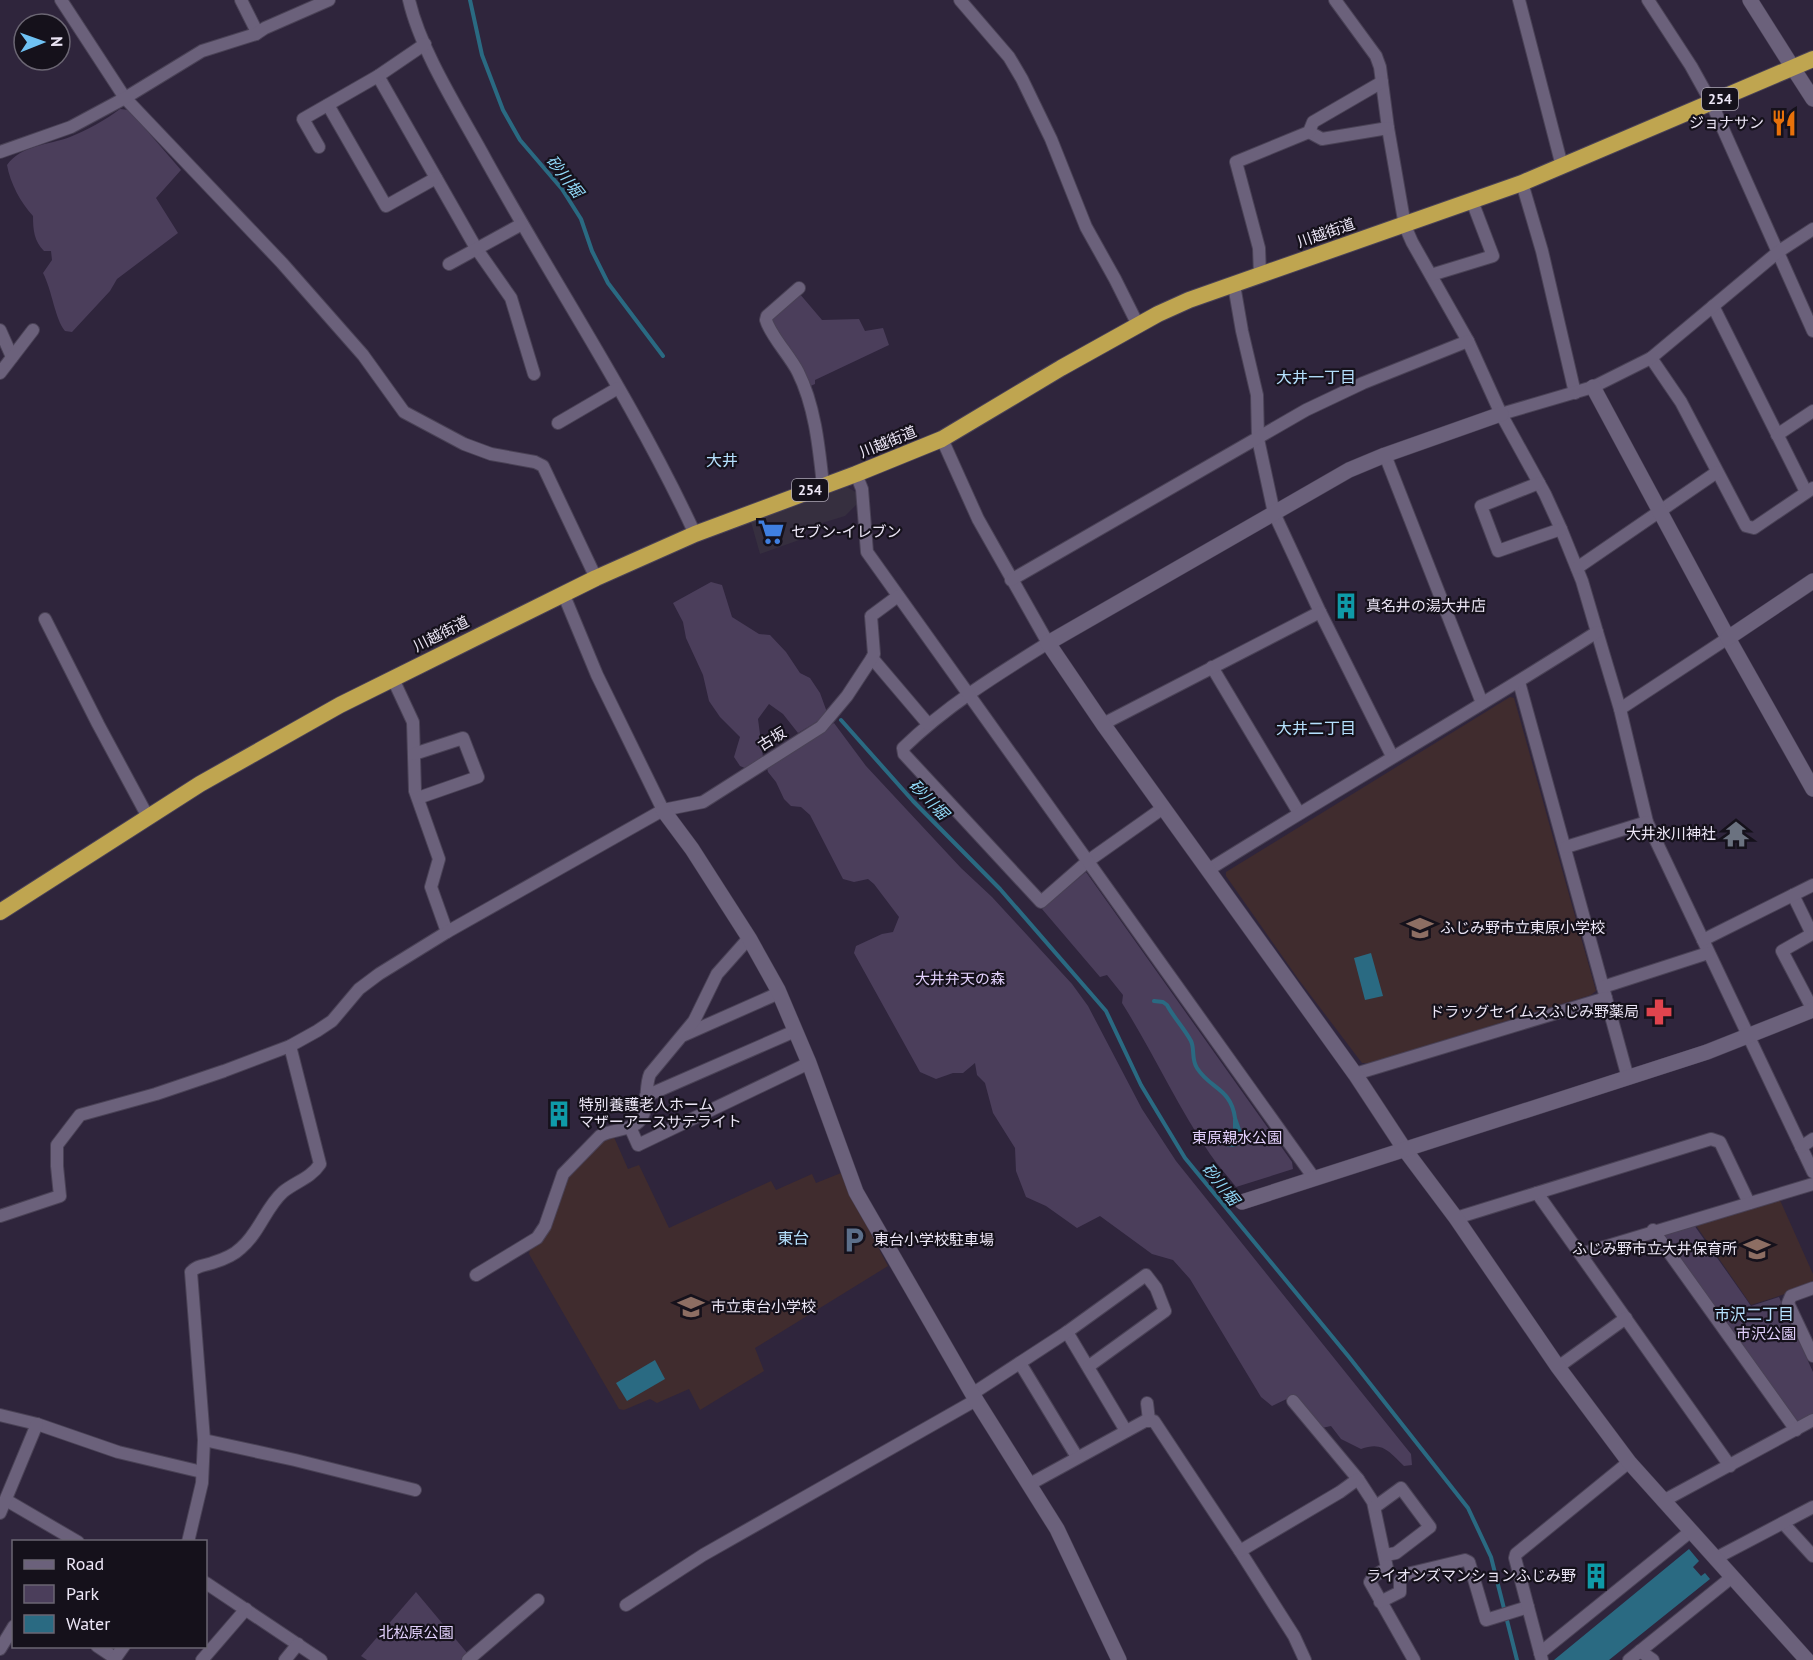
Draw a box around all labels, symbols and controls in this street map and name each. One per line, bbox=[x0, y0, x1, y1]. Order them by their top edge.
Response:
north arrow bbox=[12, 12, 72, 72]
text: N bbox=[47, 36, 67, 47]
road number: 254 bbox=[1702, 88, 1738, 110]
restaurant icon: ジョナサン bbox=[1769, 108, 1799, 138]
place label: ジョナサン bbox=[1689, 113, 1764, 132]
water label: 砂川堀 bbox=[542, 151, 589, 203]
street label: 川越街道 bbox=[1294, 214, 1357, 251]
district label: 大井一丁目 bbox=[1276, 367, 1356, 387]
street label: 川越街道 bbox=[856, 421, 919, 462]
district label: 大井 bbox=[706, 450, 738, 470]
road number: 254 bbox=[792, 479, 828, 501]
supermarket icon: セブン-イレブン bbox=[756, 517, 786, 547]
place label: セブン-イレブン bbox=[791, 522, 901, 541]
building icon: 真名井の湯大井店 bbox=[1331, 591, 1361, 621]
place label: 真名井の湯大井店 bbox=[1366, 596, 1486, 615]
street label: 川越街道 bbox=[410, 611, 472, 656]
district label: 大井二丁目 bbox=[1276, 718, 1356, 738]
street label: 古坂 bbox=[754, 723, 789, 755]
water label: 砂川堀 bbox=[905, 775, 955, 825]
temple icon: 大井氷川神社 bbox=[1721, 819, 1751, 849]
place label: 大井氷川神社 bbox=[1626, 824, 1716, 843]
school or university icon: ふじみ野市立東原小学校 bbox=[1405, 913, 1435, 943]
place label: ふじみ野市立東原小学校 bbox=[1440, 918, 1605, 937]
park label: 大井弁天の森 bbox=[915, 969, 1005, 988]
pharmacy icon: ドラッグセイムスふじみ野薬局 bbox=[1644, 997, 1674, 1027]
place label: ドラッグセイムスふじみ野薬局 bbox=[1429, 1002, 1639, 1021]
place label: 特別養護老人ホーム マザーアースサテライト bbox=[579, 1095, 742, 1131]
building icon: 特別養護老人ホーム マザーアースサテライト bbox=[544, 1099, 574, 1129]
park label: 東原親水公園 bbox=[1192, 1128, 1282, 1147]
water label: 砂川堀 bbox=[1198, 1159, 1246, 1211]
parking icon: 東台小学校駐車場 bbox=[839, 1225, 869, 1255]
district label: 東台 bbox=[777, 1228, 809, 1248]
place label: 東台小学校駐車場 bbox=[874, 1230, 994, 1249]
school or university icon: ふじみ野市立大井保育所 bbox=[1742, 1234, 1772, 1264]
place label: ふじみ野市立大井保育所 bbox=[1572, 1239, 1737, 1258]
school or university icon: 市立東台小学校 bbox=[676, 1292, 706, 1322]
place label: 市立東台小学校 bbox=[711, 1297, 816, 1316]
district label: 市沢二丁目 bbox=[1714, 1304, 1794, 1324]
park label: 市沢公園 bbox=[1736, 1324, 1796, 1343]
legend bbox=[12, 1540, 207, 1648]
text: Road bbox=[66, 1552, 104, 1575]
building icon: ライオンズマンションふじみ野 bbox=[1581, 1561, 1611, 1591]
place label: ライオンズマンションふじみ野 bbox=[1366, 1566, 1576, 1585]
text: Park bbox=[66, 1582, 99, 1605]
text: Water bbox=[66, 1612, 110, 1635]
park label: 北松原公園 bbox=[378, 1623, 454, 1642]

